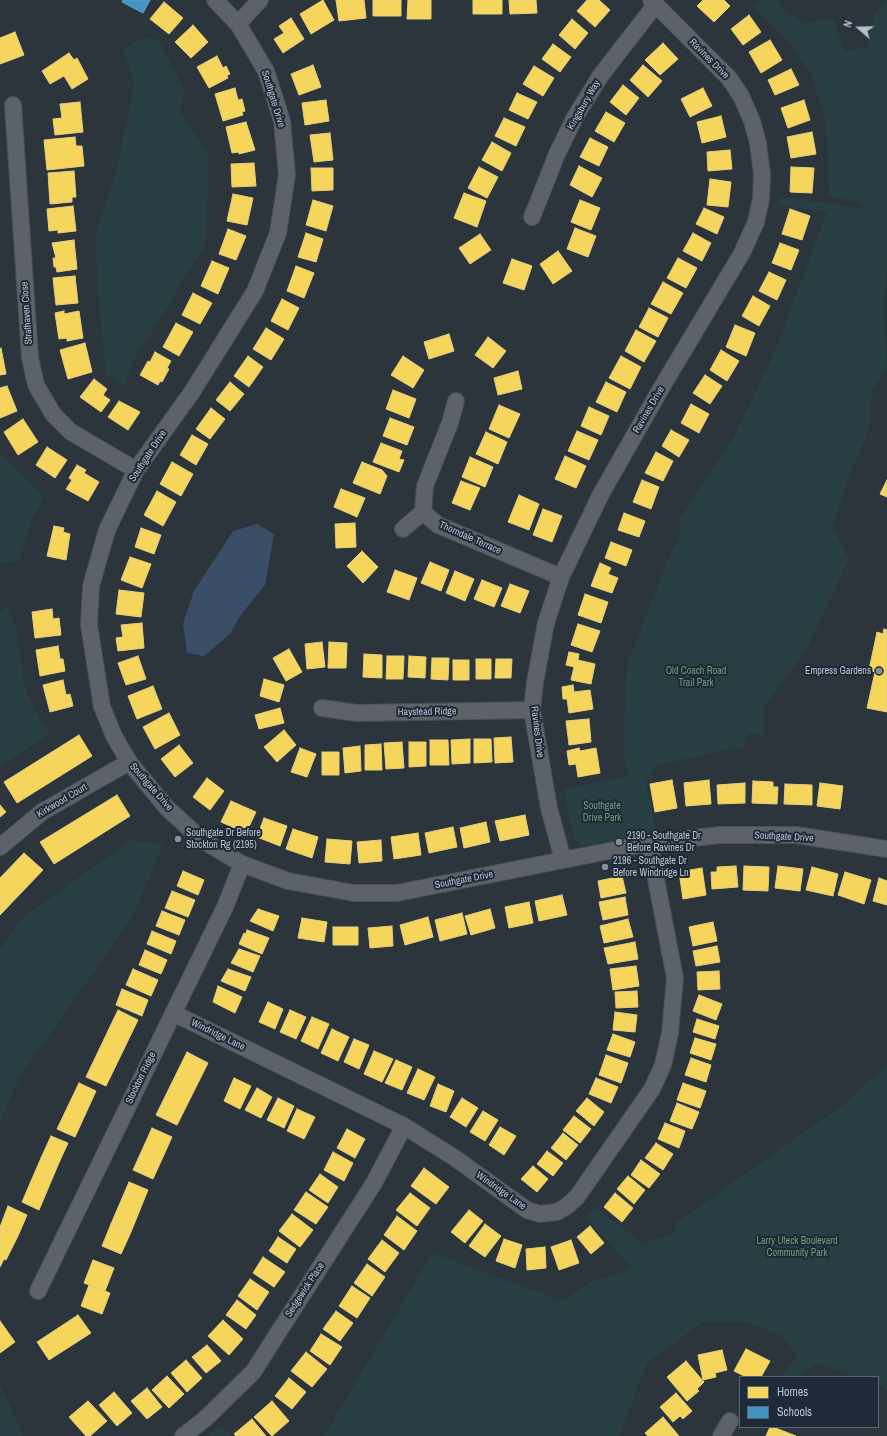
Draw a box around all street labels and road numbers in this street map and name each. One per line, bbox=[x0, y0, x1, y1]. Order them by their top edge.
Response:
street label: Ravines Drive bbox=[686, 36, 732, 82]
street label: Southgate Drive bbox=[259, 69, 287, 129]
street label: Kingsbury Way bbox=[565, 78, 603, 132]
street label: Strathaven Close bbox=[19, 281, 35, 345]
street label: Ravines Drive bbox=[631, 385, 667, 435]
street label: Southgate Drive bbox=[127, 428, 169, 484]
street label: Thorndale Terrace bbox=[437, 519, 503, 557]
street label: Haystead Ridge bbox=[397, 705, 457, 719]
street label: Ravines Drive bbox=[528, 705, 546, 759]
street label: Southgate Drive bbox=[127, 761, 175, 813]
street label: Kirkwood Court bbox=[35, 781, 89, 821]
street label: Southgate Drive bbox=[754, 829, 814, 845]
street label: Southgate Drive bbox=[434, 868, 494, 892]
street label: Windridge Lane bbox=[189, 1017, 247, 1053]
street label: Stockton Ridge bbox=[123, 1050, 159, 1106]
street label: Windridge Lane bbox=[474, 1169, 528, 1213]
street label: Sedgewick Place bbox=[283, 1260, 327, 1320]

